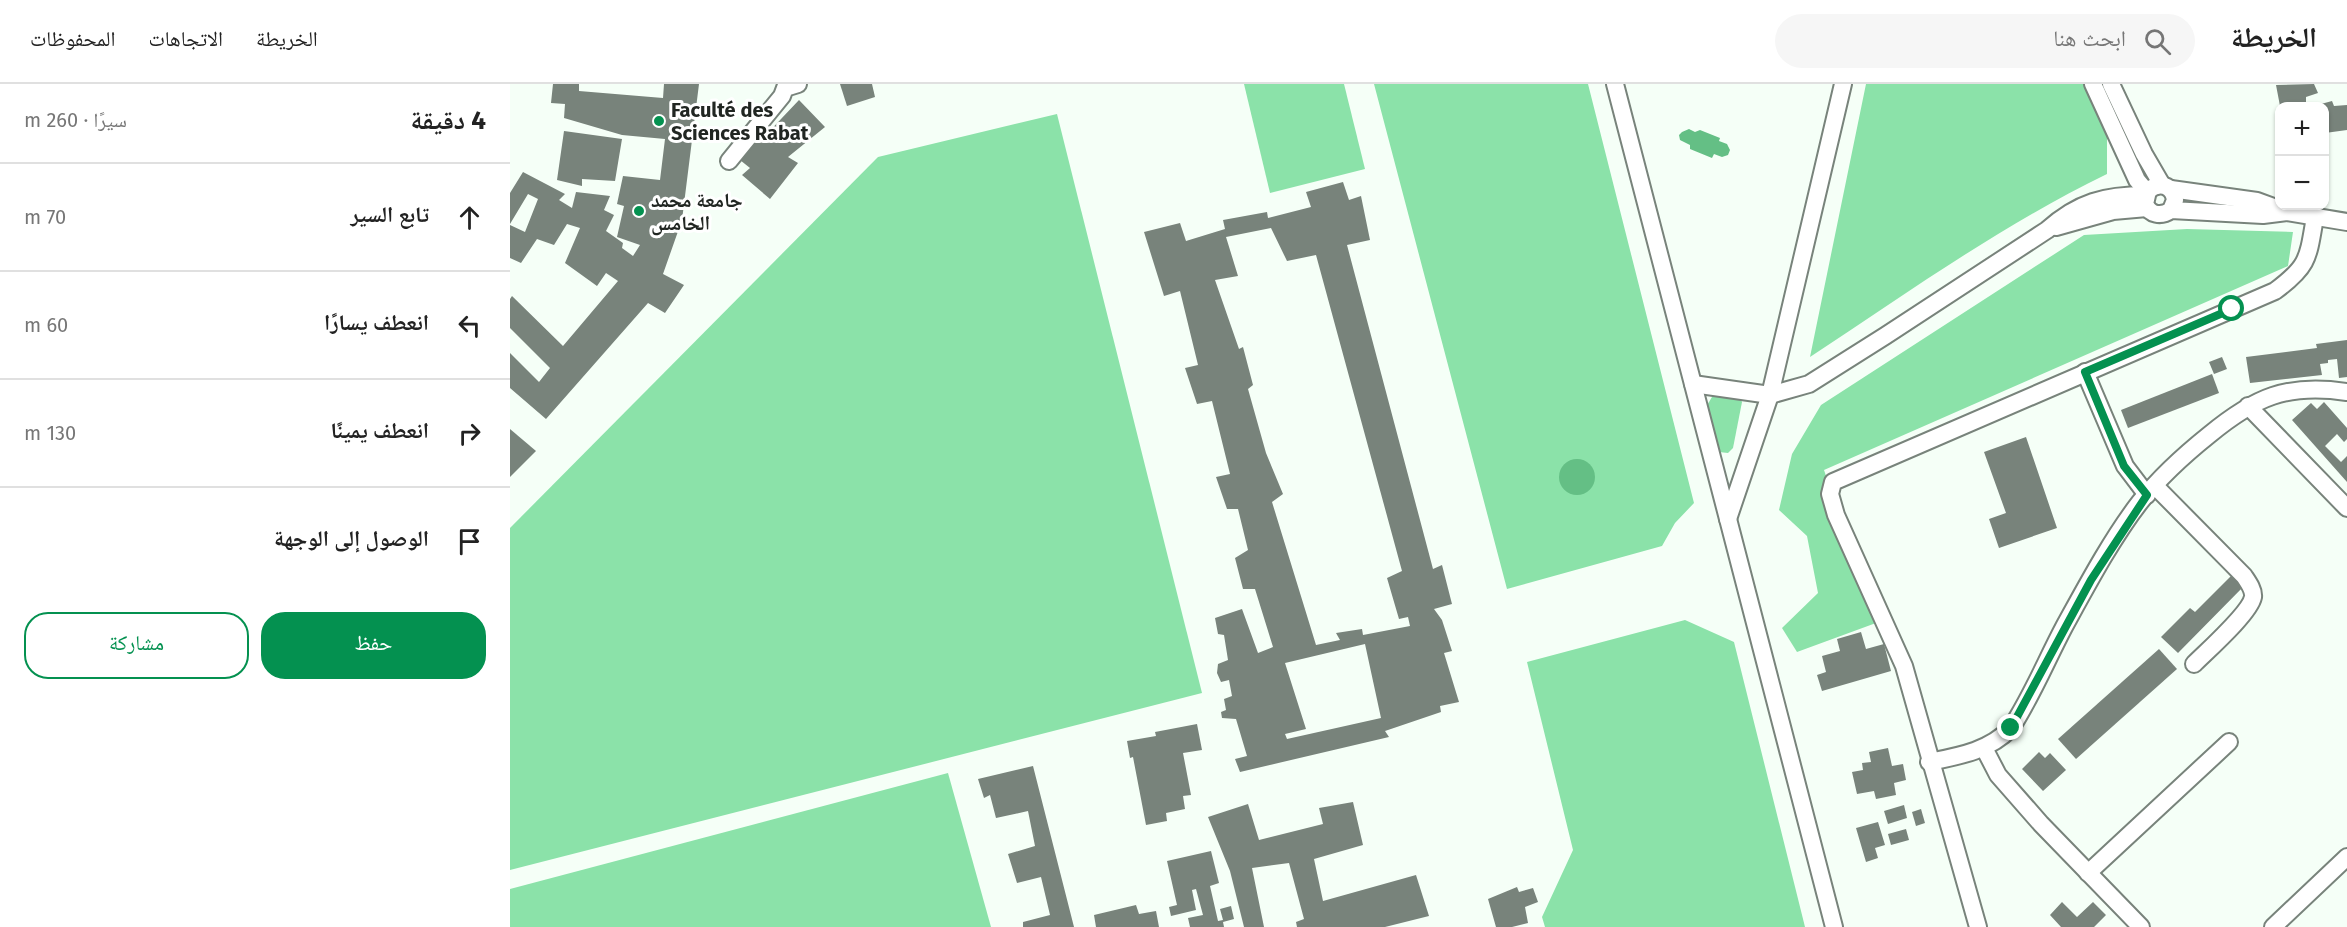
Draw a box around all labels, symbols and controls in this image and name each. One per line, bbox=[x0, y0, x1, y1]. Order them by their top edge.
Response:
search box bbox=[1775, 14, 2195, 68]
text: الخريطة bbox=[2231, 21, 2317, 54]
text: ابحث هنا bbox=[2053, 25, 2126, 52]
icon: search bbox=[2141, 25, 2174, 58]
text: المحفوظات bbox=[30, 26, 115, 52]
text: الاتجاهات bbox=[148, 26, 223, 52]
text: الخريطة bbox=[256, 26, 318, 52]
place label: Faculté des Sciences Rabat bbox=[671, 98, 809, 145]
map controls bbox=[2275, 102, 2329, 210]
button: + bbox=[2275, 102, 2329, 156]
text: 4 دقيقة bbox=[411, 105, 486, 136]
text: سيرًا · 260 m bbox=[24, 108, 127, 132]
marker: Faculté des Sciences Rabat bbox=[652, 114, 666, 128]
button: − bbox=[2275, 156, 2329, 210]
place label: جامعة محمد الخامس bbox=[651, 188, 743, 236]
text: تابع السير bbox=[350, 201, 429, 228]
icon: ahead bbox=[453, 201, 486, 234]
marker: جامعة محمد الخامس bbox=[632, 204, 646, 218]
text: 70 m bbox=[24, 205, 66, 229]
route start bbox=[2218, 295, 2244, 321]
text: انعطف يسارًا bbox=[324, 309, 429, 336]
icon: left bbox=[453, 309, 486, 342]
text: 60 m bbox=[24, 313, 68, 337]
text: انعطف يمينًا bbox=[330, 417, 429, 444]
icon: right bbox=[453, 417, 486, 450]
text: 130 m bbox=[24, 421, 76, 445]
text: الوصول إلى الوجهة bbox=[274, 525, 429, 552]
icon: arrive bbox=[453, 525, 486, 558]
button: مشاركة bbox=[24, 612, 249, 679]
button: حفظ bbox=[261, 612, 486, 679]
route end bbox=[1997, 714, 2023, 740]

